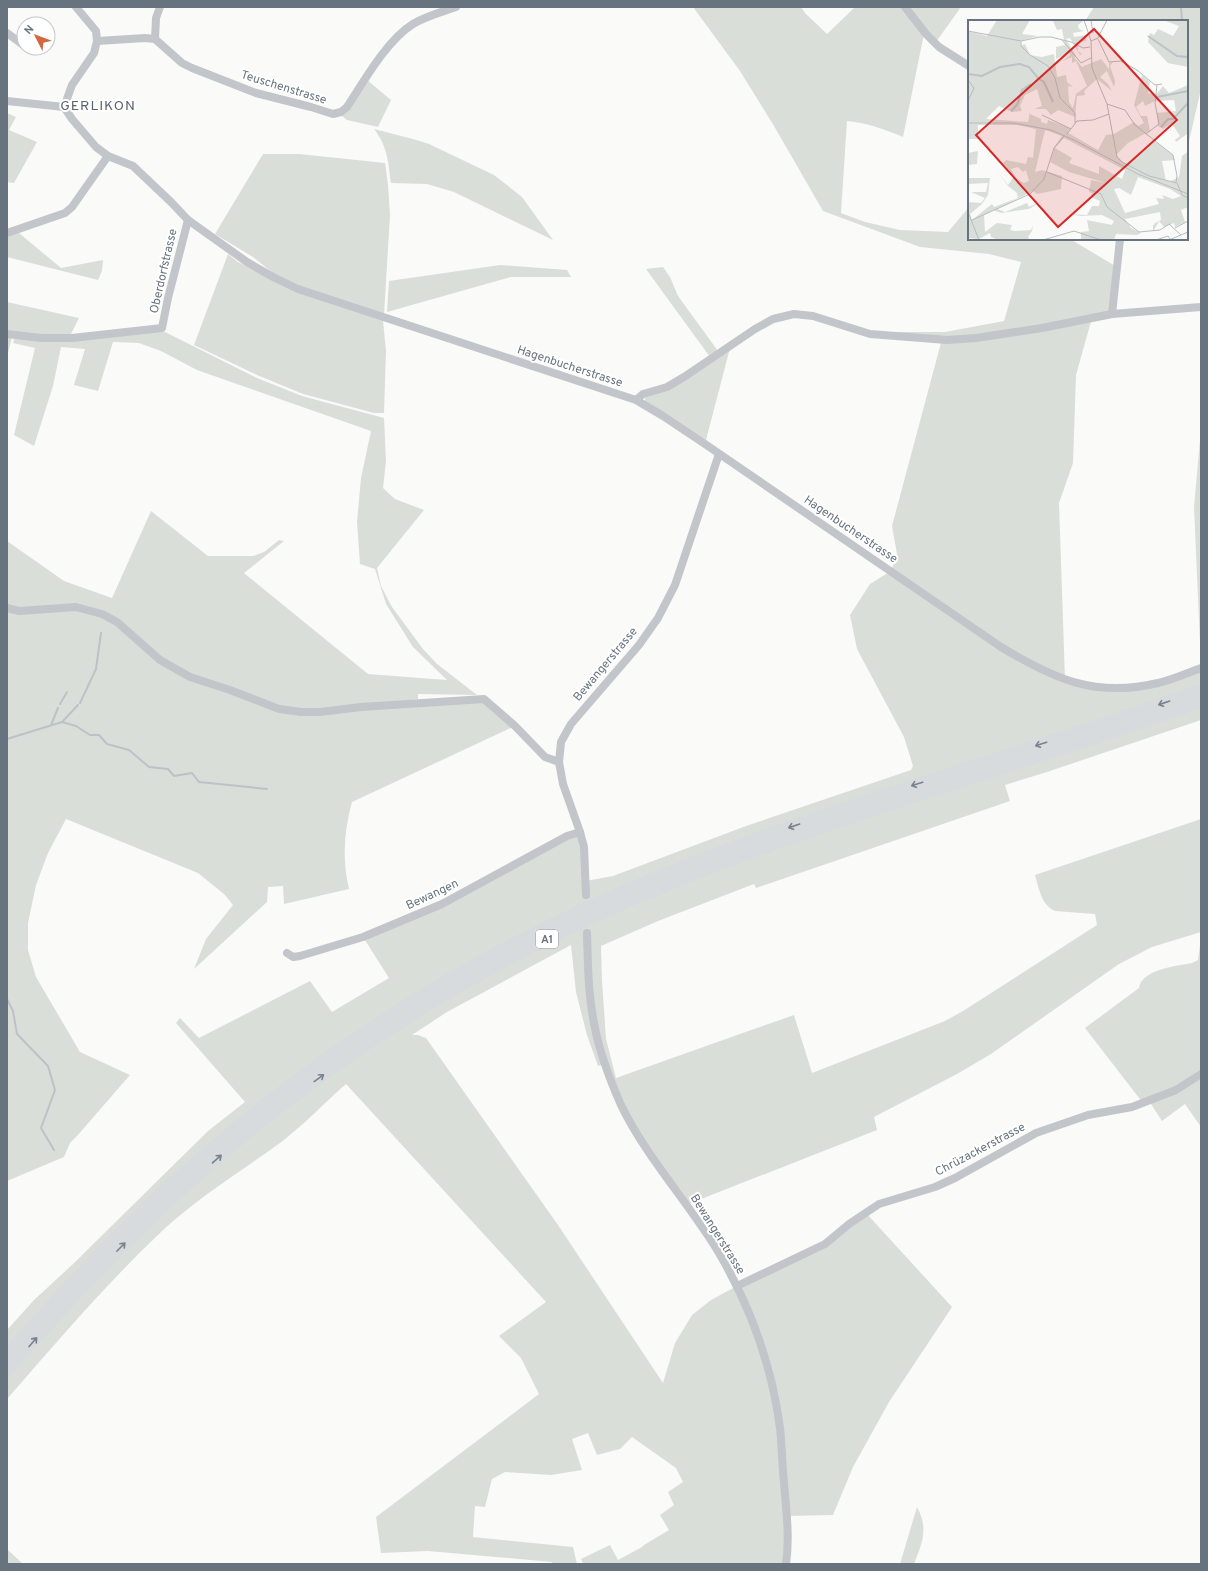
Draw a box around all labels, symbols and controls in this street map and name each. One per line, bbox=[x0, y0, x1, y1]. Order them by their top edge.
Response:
north arrow bbox=[16, 16, 56, 56]
inset map bbox=[968, 20, 1188, 240]
text: N bbox=[21, 22, 37, 38]
street label: Teuschenstrasse bbox=[239, 67, 329, 109]
district label: GERLIKON bbox=[60, 98, 136, 115]
street label: Oberdorfstrasse bbox=[146, 227, 181, 315]
street label: Hagenbucherstrasse bbox=[515, 342, 624, 392]
street label: Hagenbucherstrasse bbox=[800, 492, 900, 567]
street label: Bewangerstrasse bbox=[570, 624, 641, 705]
one-way arrow bbox=[1158, 700, 1171, 707]
one-way arrow bbox=[1035, 741, 1047, 749]
one-way arrow bbox=[911, 781, 924, 788]
one-way arrow bbox=[788, 822, 800, 830]
street label: Bewangen bbox=[404, 876, 461, 914]
road number: A1 bbox=[536, 930, 558, 948]
one-way arrow bbox=[313, 1074, 324, 1082]
street label: Chrüzackerstrasse bbox=[933, 1119, 1028, 1180]
one-way arrow bbox=[211, 1154, 222, 1163]
street label: Bewangerstrasse bbox=[686, 1191, 748, 1278]
one-way arrow bbox=[116, 1242, 126, 1252]
one-way arrow bbox=[28, 1337, 37, 1347]

